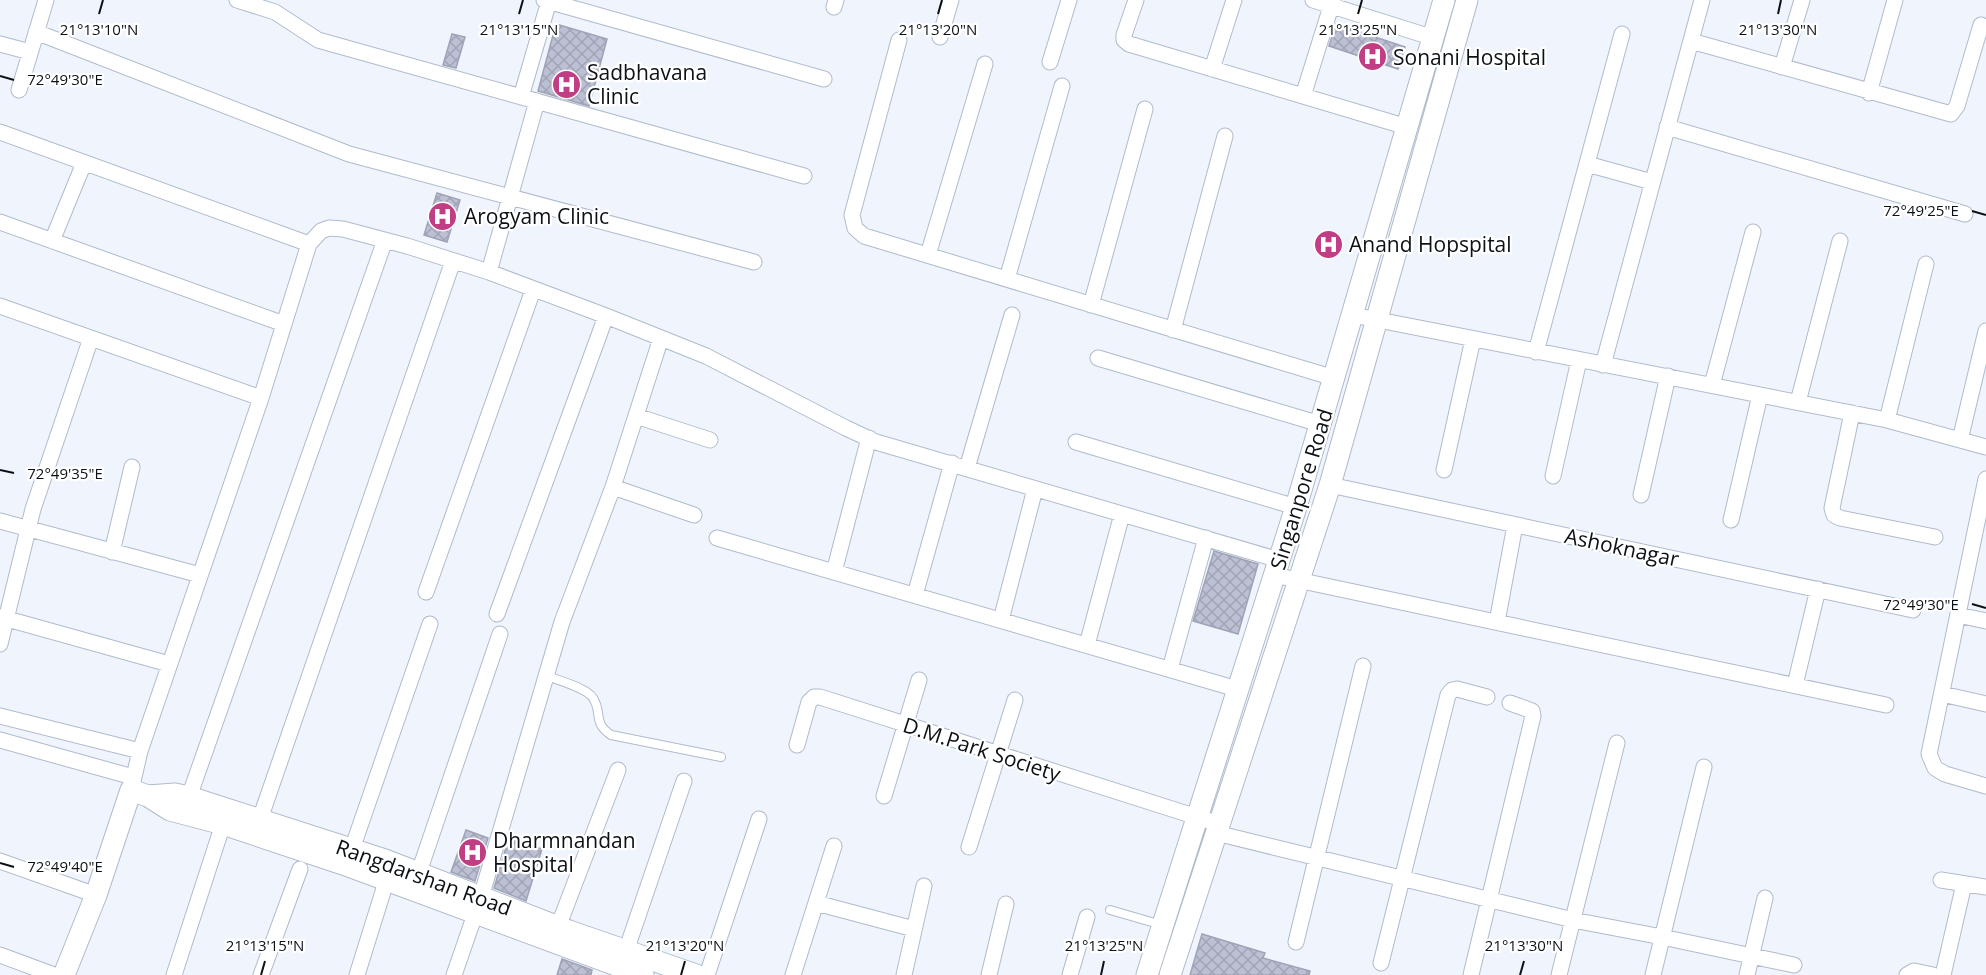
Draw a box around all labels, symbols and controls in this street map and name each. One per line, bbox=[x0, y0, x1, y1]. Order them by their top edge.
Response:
text: 21°13'10"N bbox=[60, 19, 138, 39]
text: 21°13'15"N bbox=[480, 19, 558, 39]
text: 21°13'20"N bbox=[899, 19, 977, 39]
text: 21°13'25"N bbox=[1319, 19, 1397, 39]
text: 21°13'30"N bbox=[1739, 19, 1817, 39]
hospital icon: Sonani Hospital bbox=[1356, 41, 1388, 73]
place label: Sonani Hospital bbox=[1393, 43, 1546, 71]
place label: Sadbhavana Clinic bbox=[587, 58, 707, 110]
hospital icon: Sadbhavana Clinic bbox=[550, 68, 582, 100]
text: 72°49'30"E bbox=[27, 69, 103, 89]
hospital icon: Arogyam Clinic bbox=[427, 200, 459, 232]
text: 72°49'25"E bbox=[1883, 200, 1959, 220]
place label: Arogyam Clinic bbox=[464, 202, 609, 230]
hospital icon: Anand Hopspital bbox=[1312, 228, 1344, 260]
place label: Anand Hopspital bbox=[1349, 230, 1512, 258]
street label: Singanpore Road bbox=[1263, 405, 1339, 573]
text: 72°49'35"E bbox=[27, 463, 103, 483]
street label: Ashoknagar bbox=[1562, 521, 1682, 573]
text: 72°49'30"E bbox=[1883, 594, 1959, 614]
street label: D.M.Park Society bbox=[900, 710, 1065, 788]
place label: Dharmnandan Hospital bbox=[493, 826, 636, 878]
street label: Rangdarshan Road bbox=[332, 832, 516, 922]
hospital icon: Dharmnandan Hospital bbox=[456, 836, 488, 868]
text: 72°49'40"E bbox=[27, 856, 103, 876]
text: 21°13'15"N bbox=[226, 935, 304, 955]
text: 21°13'20"N bbox=[646, 935, 724, 955]
text: 21°13'25"N bbox=[1065, 935, 1143, 955]
text: 21°13'30"N bbox=[1485, 935, 1563, 955]

